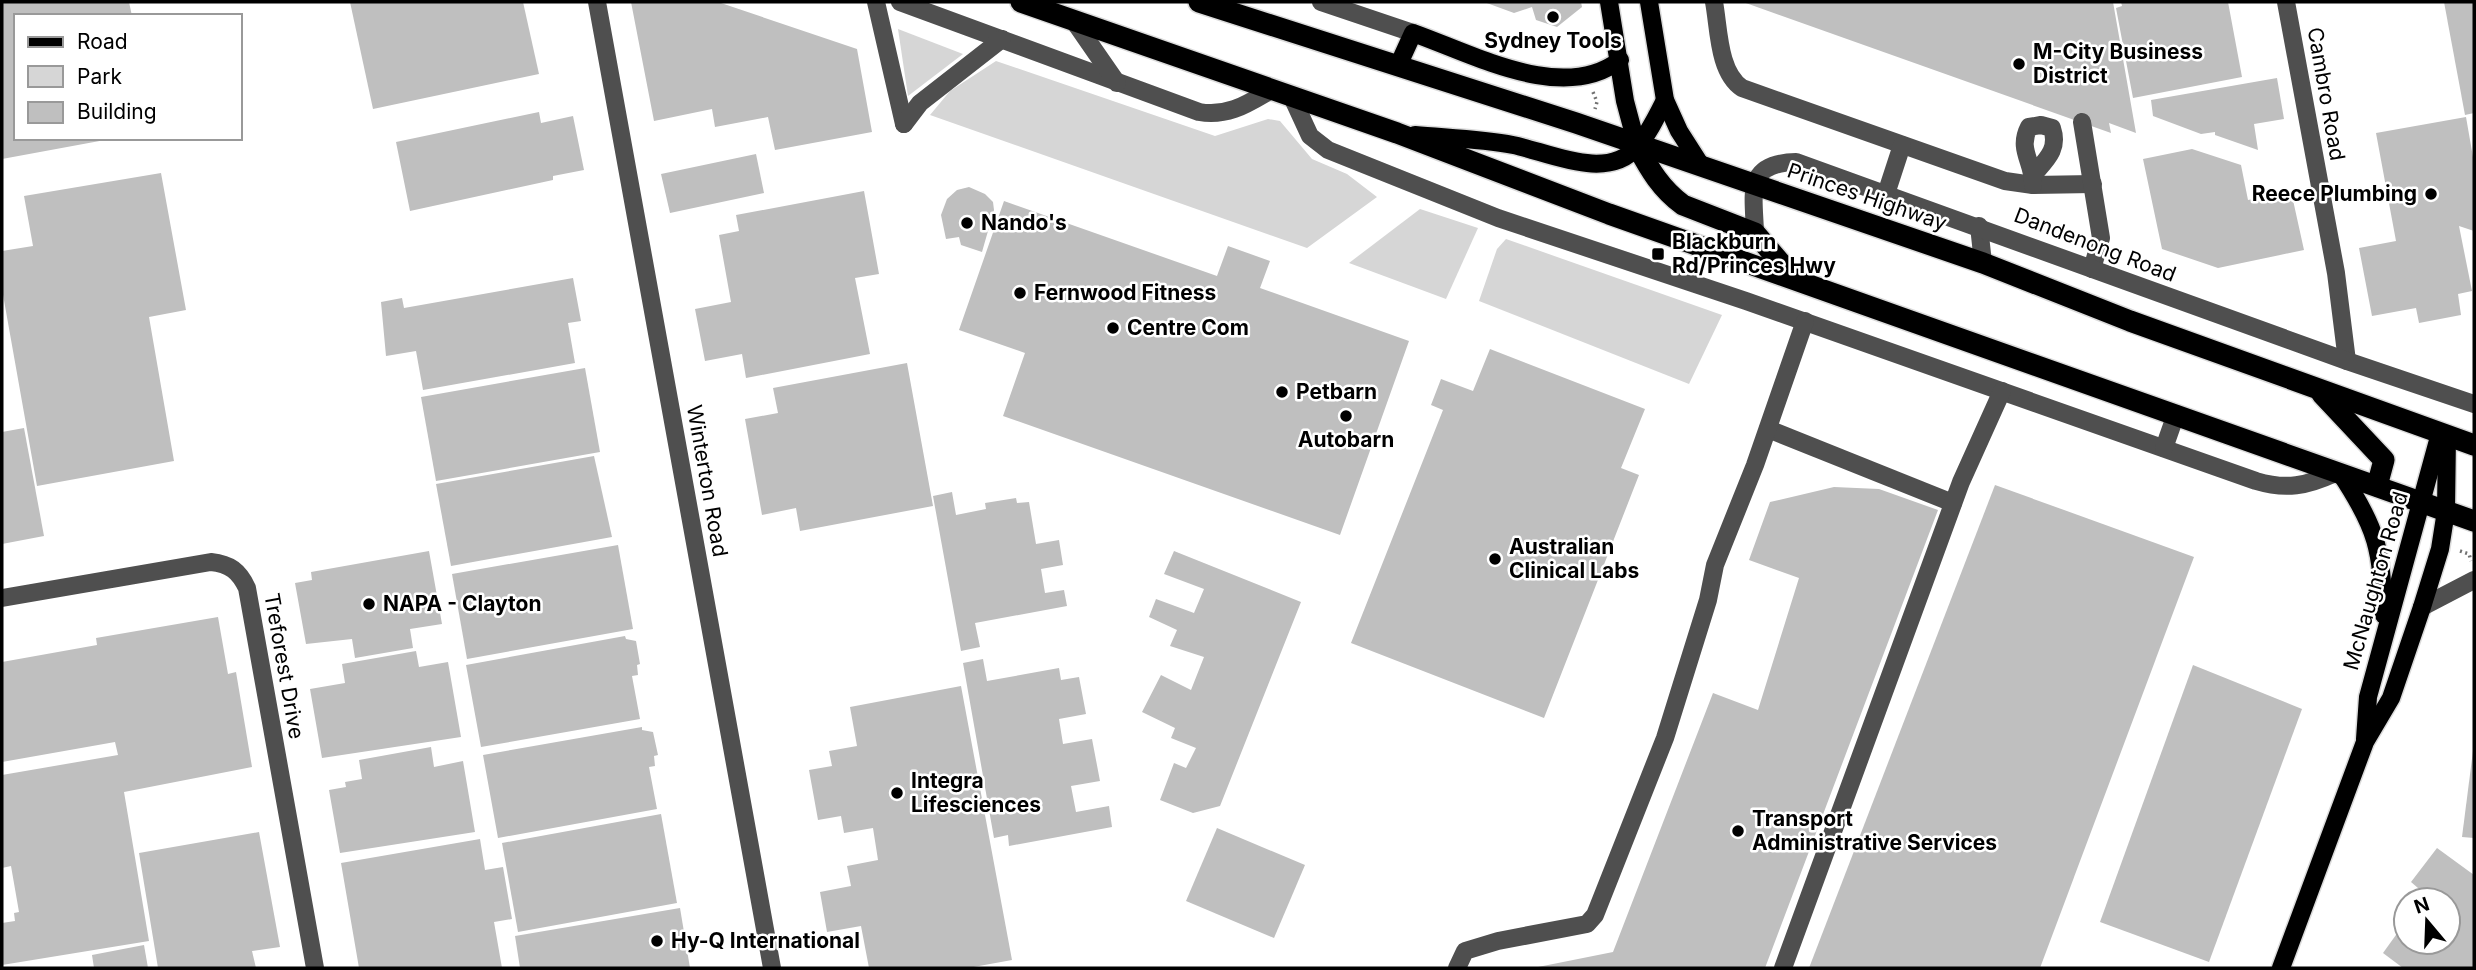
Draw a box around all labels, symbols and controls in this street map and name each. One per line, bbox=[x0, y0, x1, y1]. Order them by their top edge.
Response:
marker: Sydney Tools bbox=[1545, 9, 1561, 25]
legend bbox=[14, 14, 242, 140]
street label: Cambro Road bbox=[2302, 25, 2351, 163]
place label: Sydney Tools bbox=[1484, 28, 1622, 53]
text: Road bbox=[77, 29, 128, 54]
place label: M-City Business District bbox=[2033, 39, 2203, 88]
marker: M-City Business District bbox=[2011, 56, 2027, 72]
text: Park bbox=[77, 64, 122, 89]
text: Building bbox=[77, 99, 157, 124]
street label: Princes Highway bbox=[1784, 158, 1950, 236]
place label: Reece Plumbing bbox=[2252, 181, 2417, 206]
marker: Reece Plumbing bbox=[2423, 186, 2439, 202]
street label: Dandenong Road bbox=[2011, 202, 2180, 287]
place label: Nando's bbox=[981, 210, 1067, 235]
marker: Nando's bbox=[959, 215, 975, 231]
place label: Blackburn Rd/Princes Hwy bbox=[1672, 229, 1836, 278]
marker: Blackburn Rd/Princes Hwy bbox=[1650, 246, 1666, 262]
place label: Fernwood Fitness bbox=[1034, 280, 1216, 305]
marker: Fernwood Fitness bbox=[1012, 285, 1028, 301]
place label: Centre Com bbox=[1127, 315, 1249, 340]
marker: Centre Com bbox=[1105, 320, 1121, 336]
place label: Petbarn bbox=[1296, 379, 1377, 404]
marker: Petbarn bbox=[1274, 384, 1290, 400]
street label: Winterton Road bbox=[682, 403, 733, 559]
marker: Autobarn bbox=[1338, 408, 1354, 424]
place label: Autobarn bbox=[1298, 427, 1394, 452]
street label: McNaughton Road bbox=[2338, 489, 2413, 673]
place label: Australian Clinical Labs bbox=[1509, 534, 1639, 583]
marker: Australian Clinical Labs bbox=[1487, 551, 1503, 567]
street label: Treforest Drive bbox=[259, 591, 310, 741]
place label: NAPA - Clayton bbox=[383, 591, 542, 616]
marker: NAPA - Clayton bbox=[361, 596, 377, 612]
place label: Integra Lifesciences bbox=[911, 768, 1041, 817]
marker: Integra Lifesciences bbox=[889, 785, 905, 801]
place label: Transport Administrative Services bbox=[1752, 806, 1997, 855]
marker: Transport Administrative Services bbox=[1730, 823, 1746, 839]
north arrow bbox=[2392, 886, 2462, 956]
text: N bbox=[2411, 892, 2432, 919]
place label: Hy-Q International bbox=[671, 928, 860, 953]
marker: Hy-Q International bbox=[649, 933, 665, 949]

